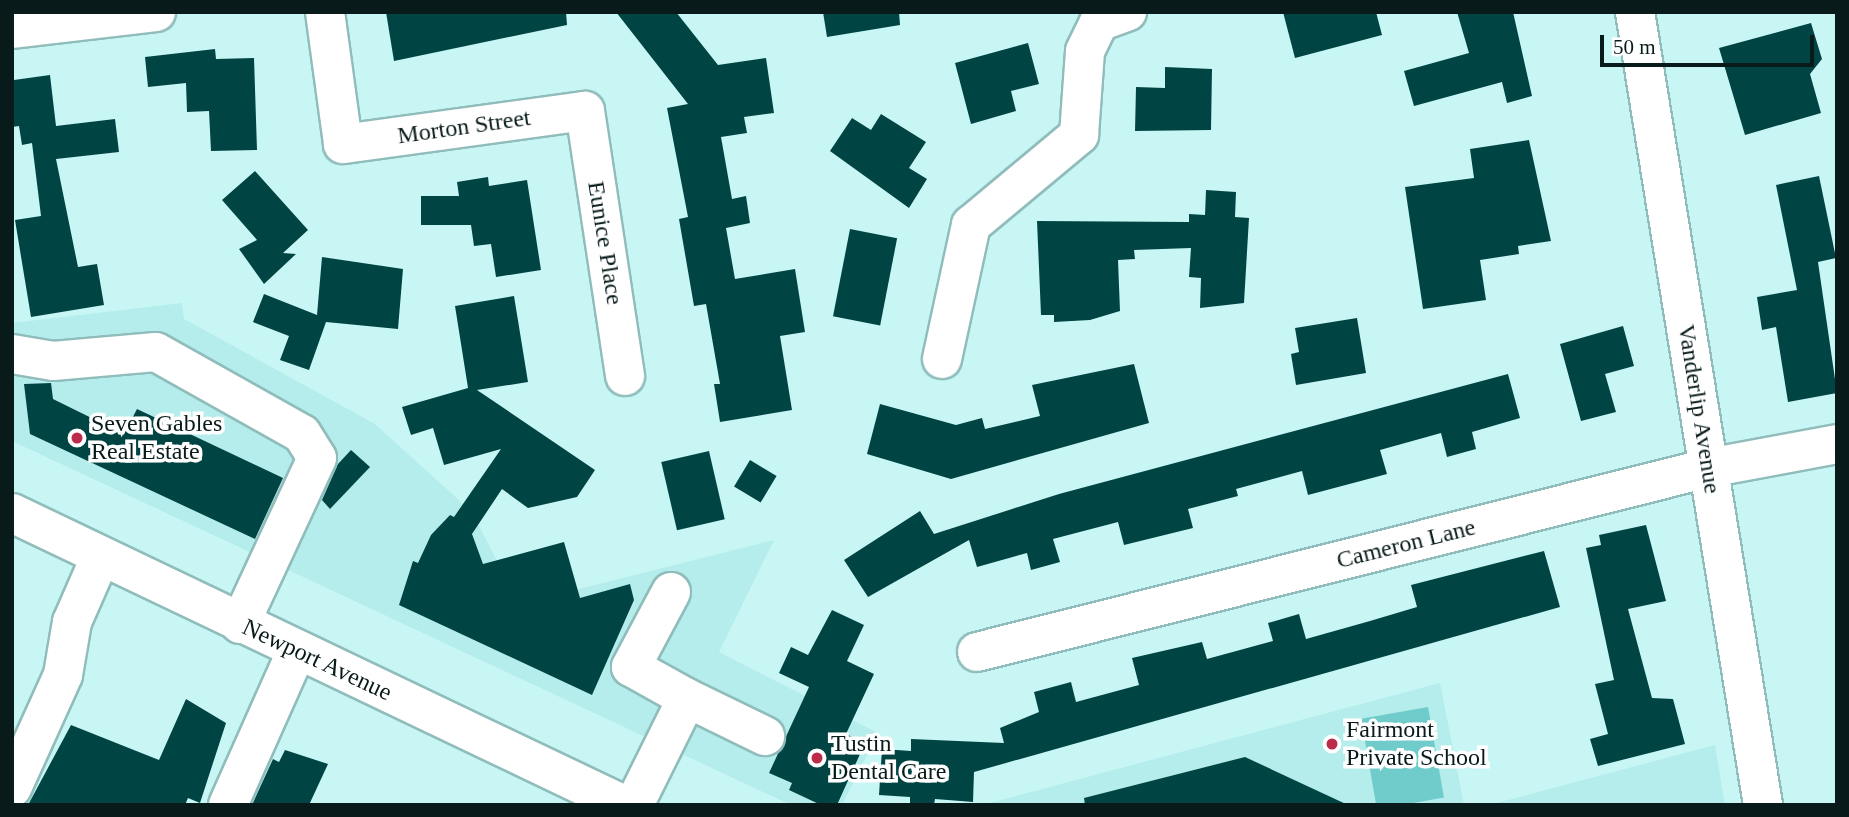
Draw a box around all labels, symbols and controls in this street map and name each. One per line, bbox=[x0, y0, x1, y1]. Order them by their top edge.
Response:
scale bar bbox=[1604, 21, 1818, 65]
text: 50 m bbox=[1613, 35, 1656, 59]
street label: Morton Street bbox=[396, 103, 532, 151]
street label: Eunice Place bbox=[581, 179, 629, 307]
street label: Vanderlip Avenue bbox=[1671, 322, 1727, 496]
place label: Seven Gables Real Estate bbox=[91, 410, 222, 466]
marker: Seven Gables Real Estate bbox=[69, 430, 85, 446]
street label: Cameron Lane bbox=[1334, 513, 1478, 575]
street label: Newport Avenue bbox=[237, 613, 397, 707]
place label: Fairmont Private School bbox=[1346, 716, 1487, 772]
place label: Tustin Dental Care bbox=[831, 730, 946, 786]
marker: Fairmont Private School bbox=[1324, 736, 1340, 752]
marker: Tustin Dental Care bbox=[809, 750, 825, 766]

